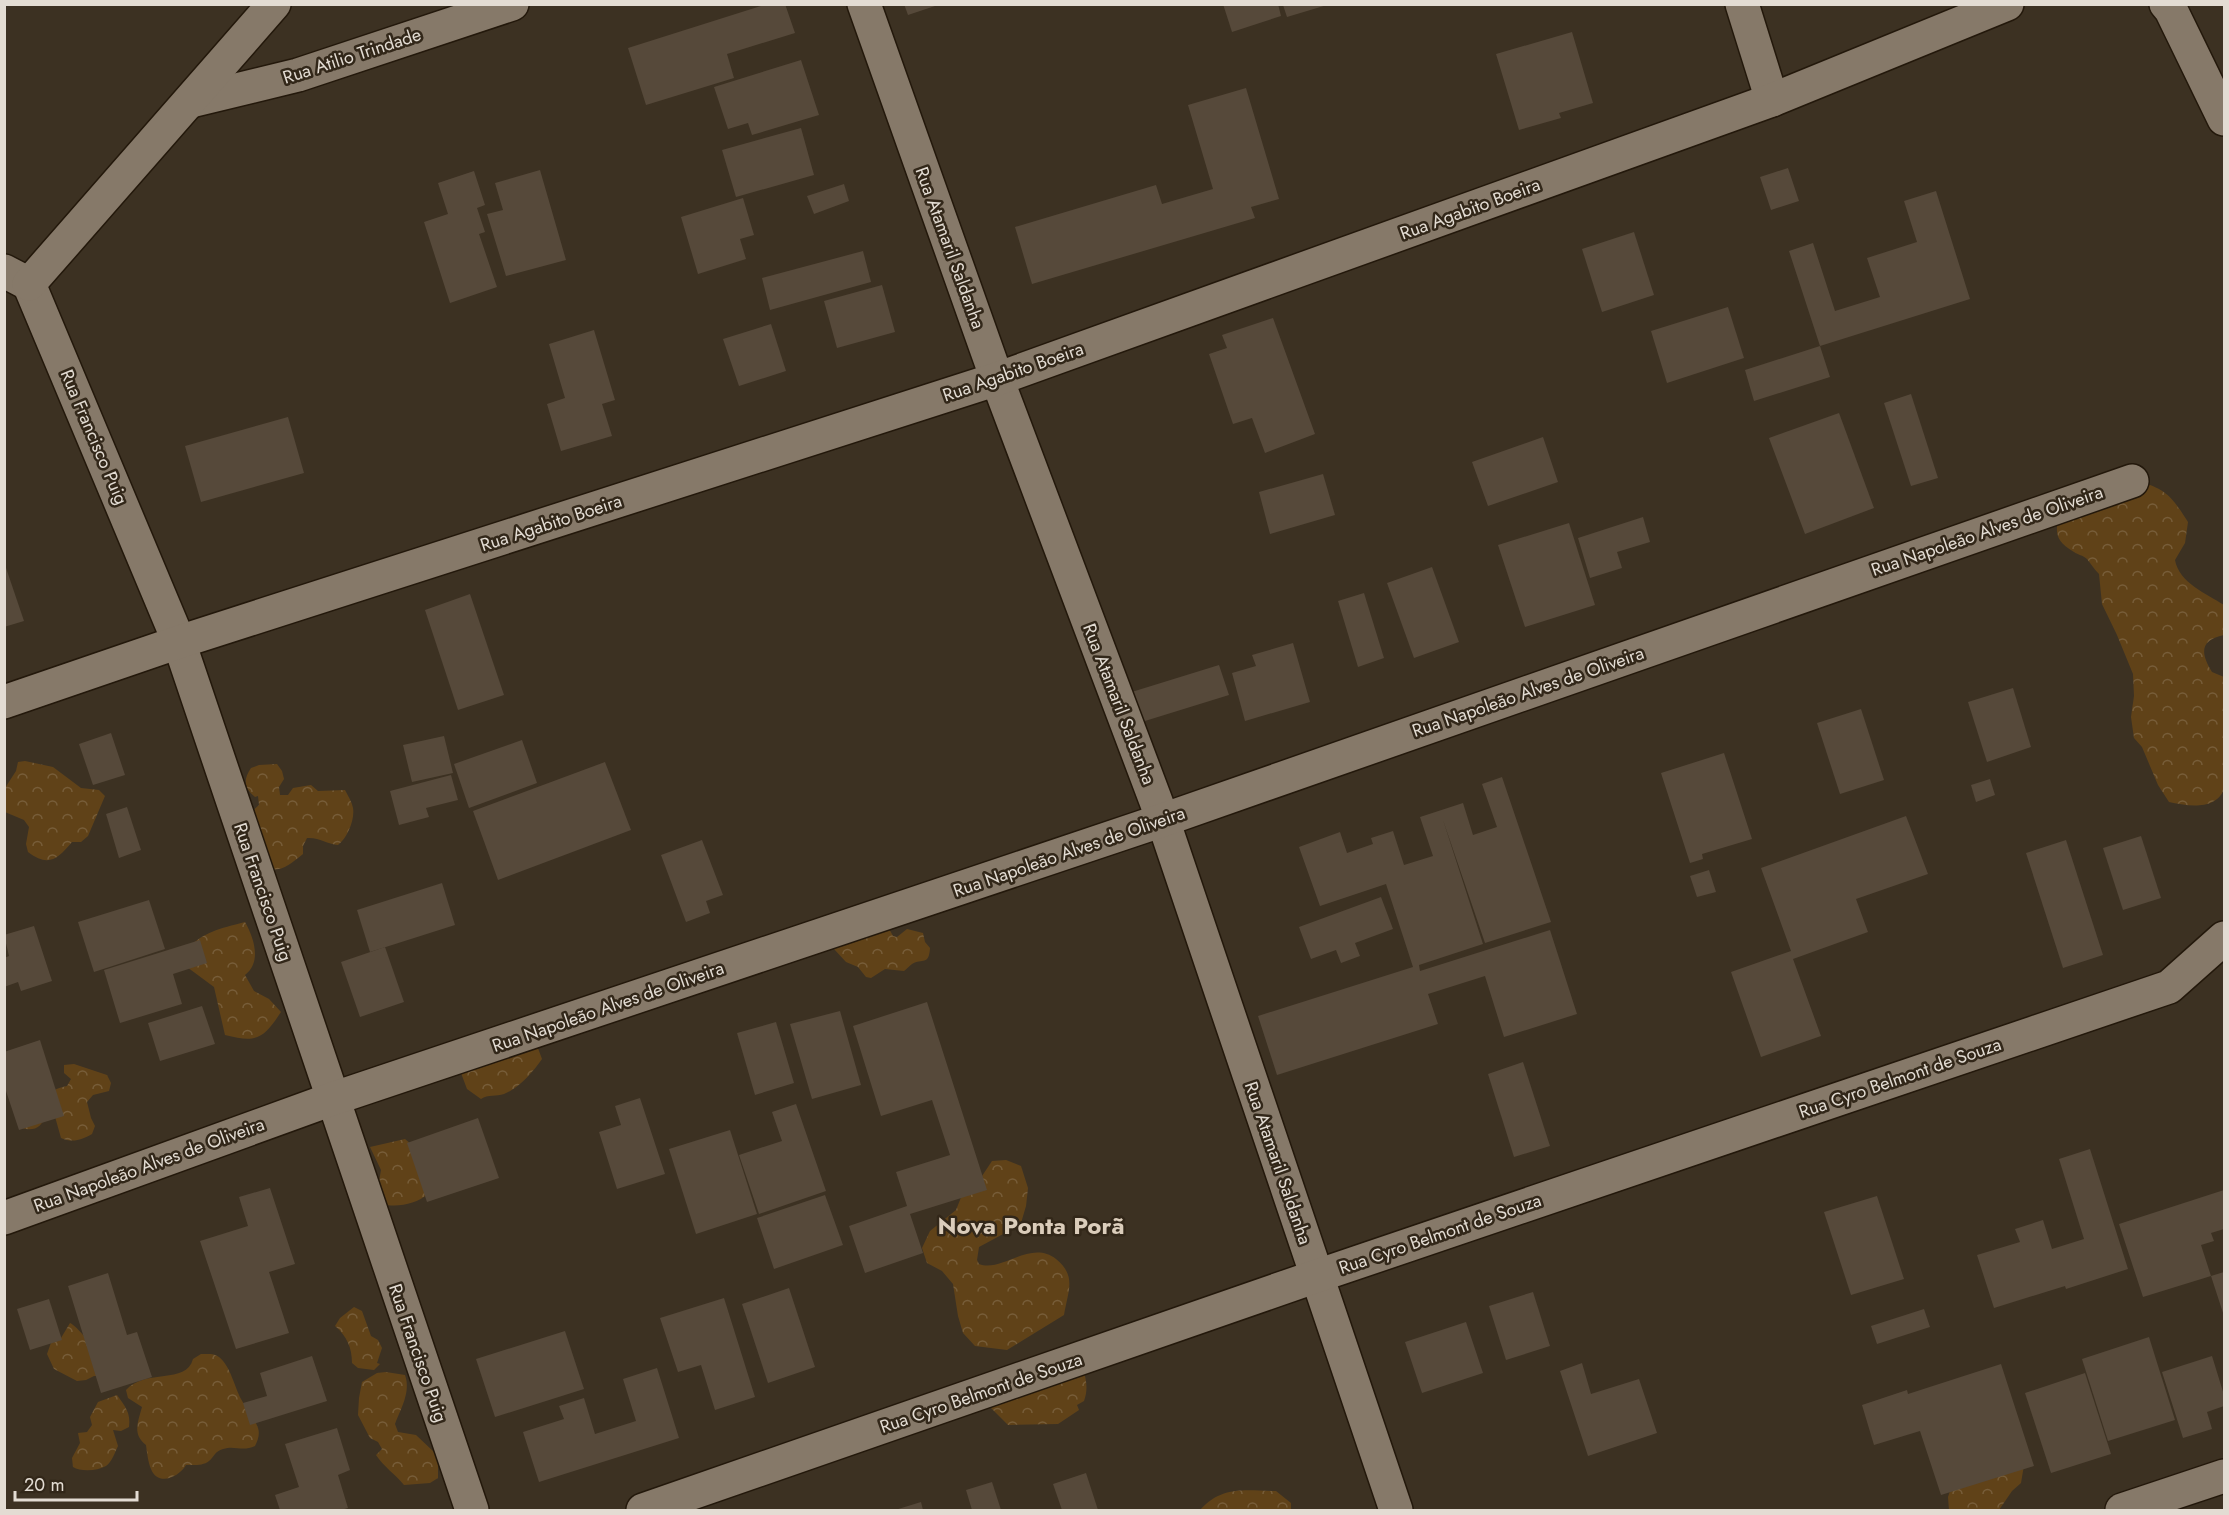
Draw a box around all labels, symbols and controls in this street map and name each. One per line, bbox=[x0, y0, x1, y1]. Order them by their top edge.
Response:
street label: Rua Atilio Trindade bbox=[279, 21, 425, 91]
street label: Rua Atamaril Saldanha bbox=[909, 163, 991, 333]
street label: Rua Agabito Boeira bbox=[1396, 172, 1544, 246]
street label: Rua Agabito Boeira bbox=[939, 336, 1087, 408]
street label: Rua Francisco Puig bbox=[54, 365, 134, 509]
street label: Rua Napoleão Alves de Oliveira bbox=[1868, 479, 2106, 583]
street label: Rua Agabito Boeira bbox=[477, 488, 625, 558]
street label: Rua Atamaril Saldanha bbox=[1076, 620, 1162, 788]
street label: Rua Napoleão Alves de Oliveira bbox=[1409, 640, 1647, 744]
street label: Rua Napoleão Alves de Oliveira bbox=[950, 800, 1188, 904]
street label: Rua Francisco Puig bbox=[227, 819, 299, 965]
street label: Rua Napoleão Alves de Oliveira bbox=[489, 955, 727, 1059]
street label: Rua Cyro Belmont de Souza bbox=[1795, 1031, 2005, 1125]
street label: Rua Atamaril Saldanha bbox=[1238, 1078, 1318, 1248]
street label: Rua Napoleão Alves de Oliveira bbox=[30, 1111, 268, 1219]
street label: Rua Cyro Belmont de Souza bbox=[1335, 1187, 1545, 1281]
district label: Nova Ponta Porã bbox=[938, 1208, 1124, 1243]
street label: Rua Francisco Puig bbox=[382, 1280, 454, 1426]
street label: Rua Cyro Belmont de Souza bbox=[876, 1346, 1086, 1440]
scale bar bbox=[15, 1464, 136, 1502]
text: 20 m bbox=[24, 1472, 64, 1498]

